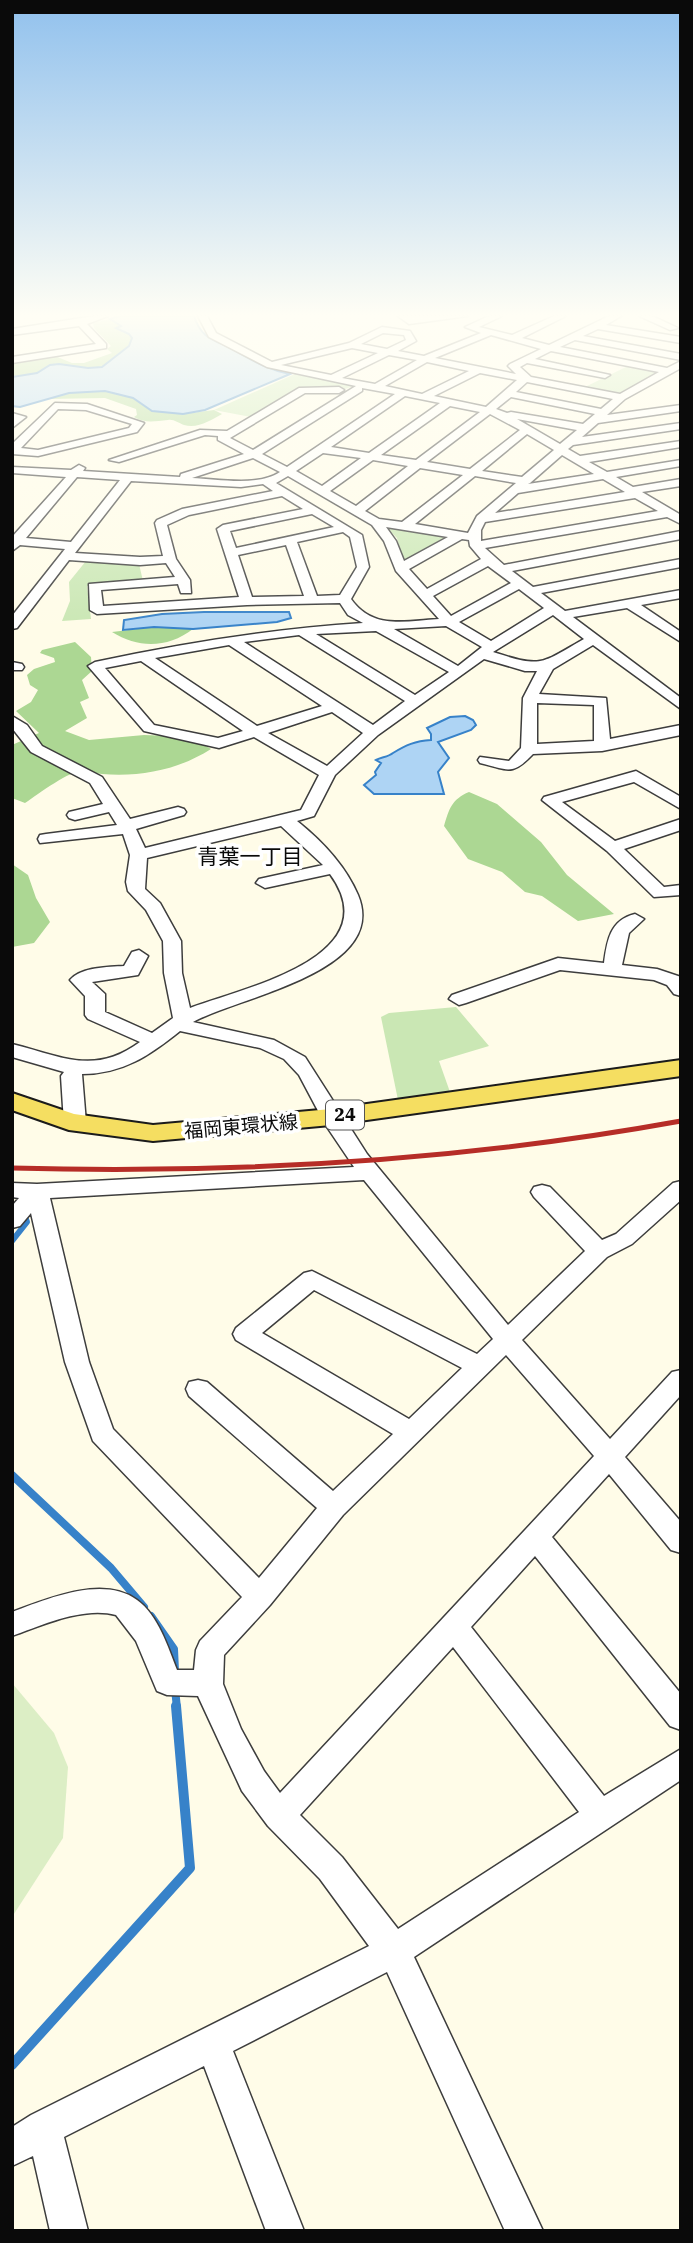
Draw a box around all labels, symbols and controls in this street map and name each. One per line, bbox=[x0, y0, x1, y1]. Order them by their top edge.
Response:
district label: 青葉一丁目 bbox=[198, 842, 303, 870]
road number: 24 bbox=[326, 1100, 364, 1130]
street label: 福岡東環状線 bbox=[183, 1109, 299, 1143]

